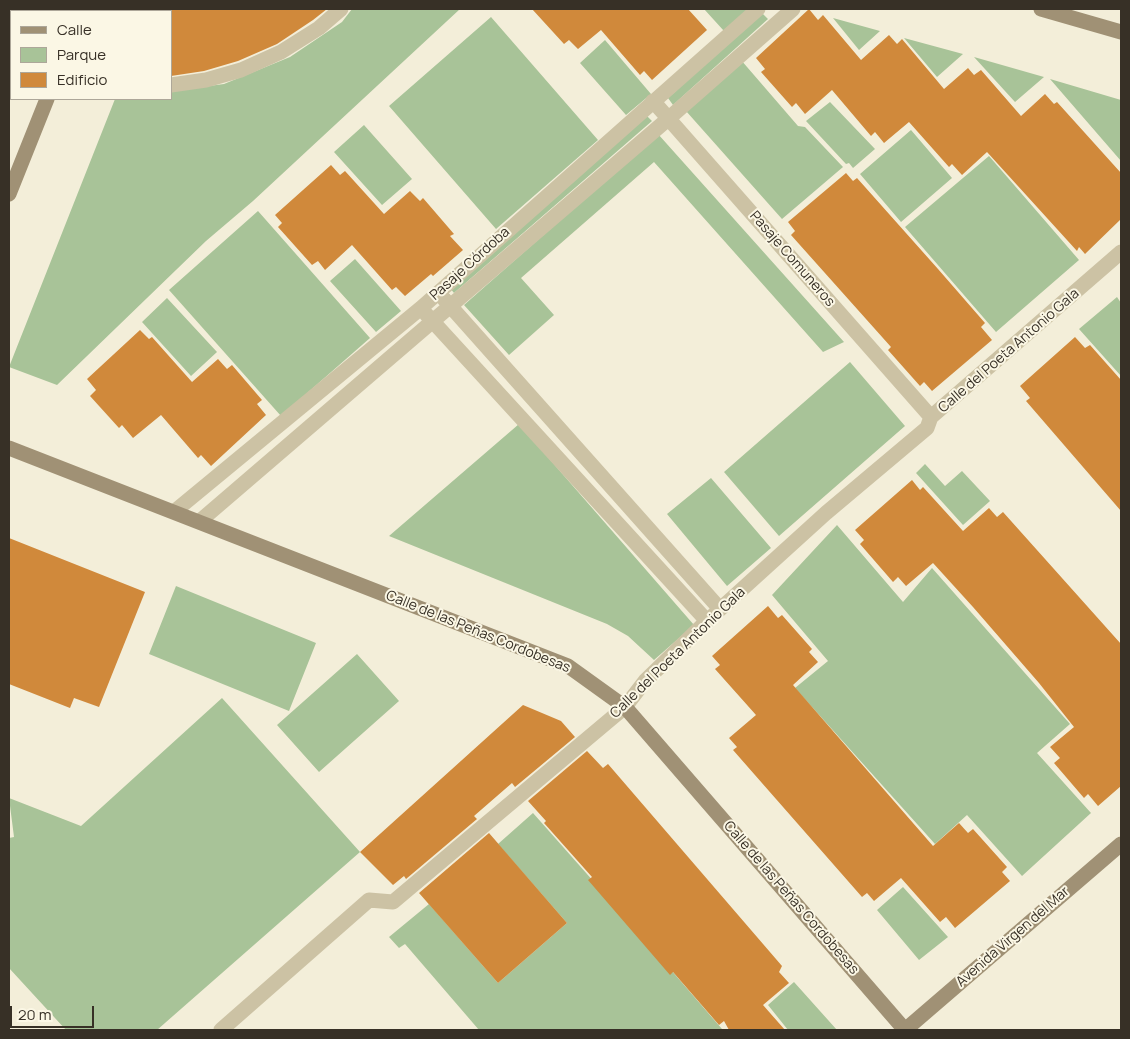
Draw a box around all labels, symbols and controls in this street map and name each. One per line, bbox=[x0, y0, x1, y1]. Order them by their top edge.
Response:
legend bbox=[10, 10, 172, 100]
text: Calle bbox=[57, 19, 92, 40]
text: Parque bbox=[57, 44, 106, 65]
text: Edificio bbox=[57, 69, 107, 90]
street label: Pasaje Comuneros bbox=[746, 208, 838, 310]
street label: Pasaje Córdoba bbox=[427, 224, 513, 304]
street label: Calle del Poeta Antonio Gala bbox=[935, 285, 1083, 417]
street label: Calle del Poeta Antonio Gala bbox=[607, 584, 749, 722]
street label: Calle de las Peñas Cordobesas bbox=[383, 587, 573, 677]
street label: Calle de las Peñas Cordobesas bbox=[720, 818, 862, 978]
street label: Avenida Virgen del Mar bbox=[953, 883, 1073, 991]
scale bar bbox=[12, 996, 96, 1028]
text: 20 m bbox=[18, 1004, 51, 1025]

